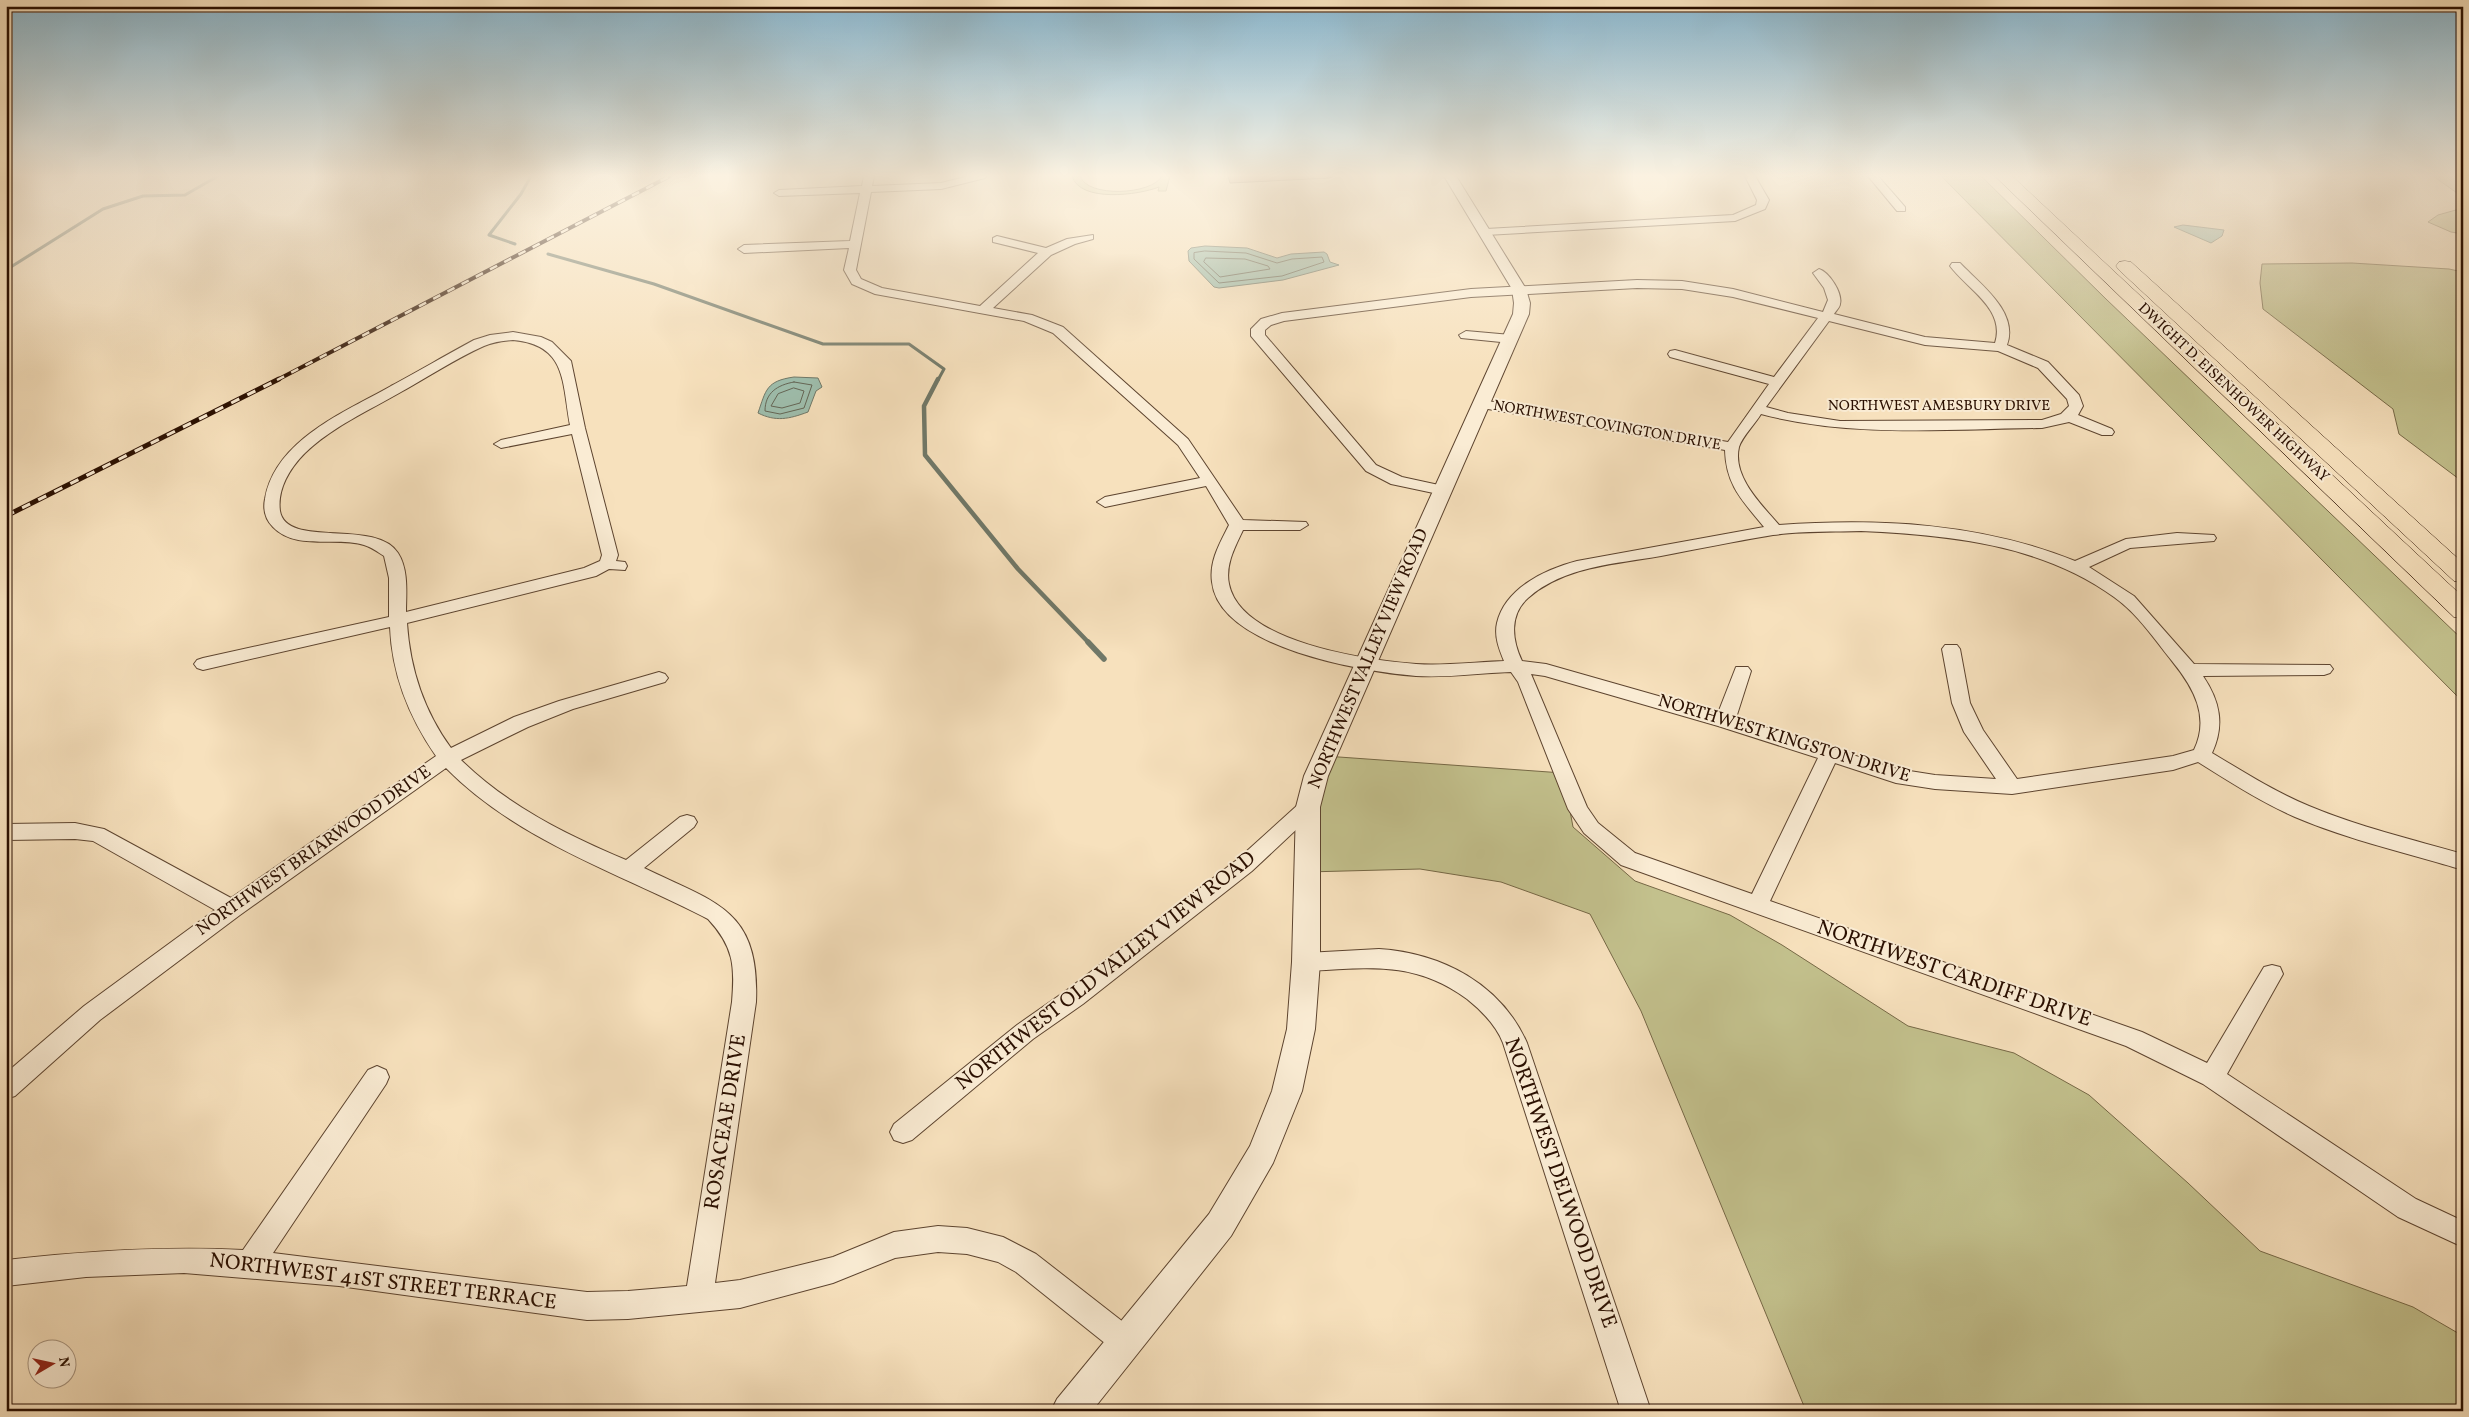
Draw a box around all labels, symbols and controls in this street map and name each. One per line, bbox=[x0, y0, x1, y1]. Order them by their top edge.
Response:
street label: DWIGHT D. EISENHOWER HIGHWAY bbox=[2133, 298, 2334, 488]
street label: NORTHWEST COVINGTON DRIVE bbox=[1491, 396, 1723, 456]
street label: NORTHWEST AMESBURY DRIVE bbox=[1828, 396, 2050, 417]
street label: NORTHWEST VALLEY VIEW ROAD bbox=[1303, 525, 1435, 793]
street label: NORTHWEST KINGSTON DRIVE bbox=[1655, 689, 1913, 789]
street label: NORTHWEST BRIARWOOD DRIVE bbox=[191, 760, 437, 942]
street label: NORTHWEST OLD VALLEY VIEW ROAD bbox=[950, 845, 1262, 1097]
street label: NORTHWEST CARDIFF DRIVE bbox=[1813, 913, 2095, 1035]
street label: ROSACEAE DRIVE bbox=[698, 1032, 754, 1212]
street label: NORTHWEST DELWOOD DRIVE bbox=[1497, 1034, 1623, 1332]
street label: NORTHWEST 41ST STREET TERRACE bbox=[208, 1246, 558, 1318]
north arrow bbox=[28, 1340, 78, 1390]
text: N bbox=[53, 1356, 74, 1369]

